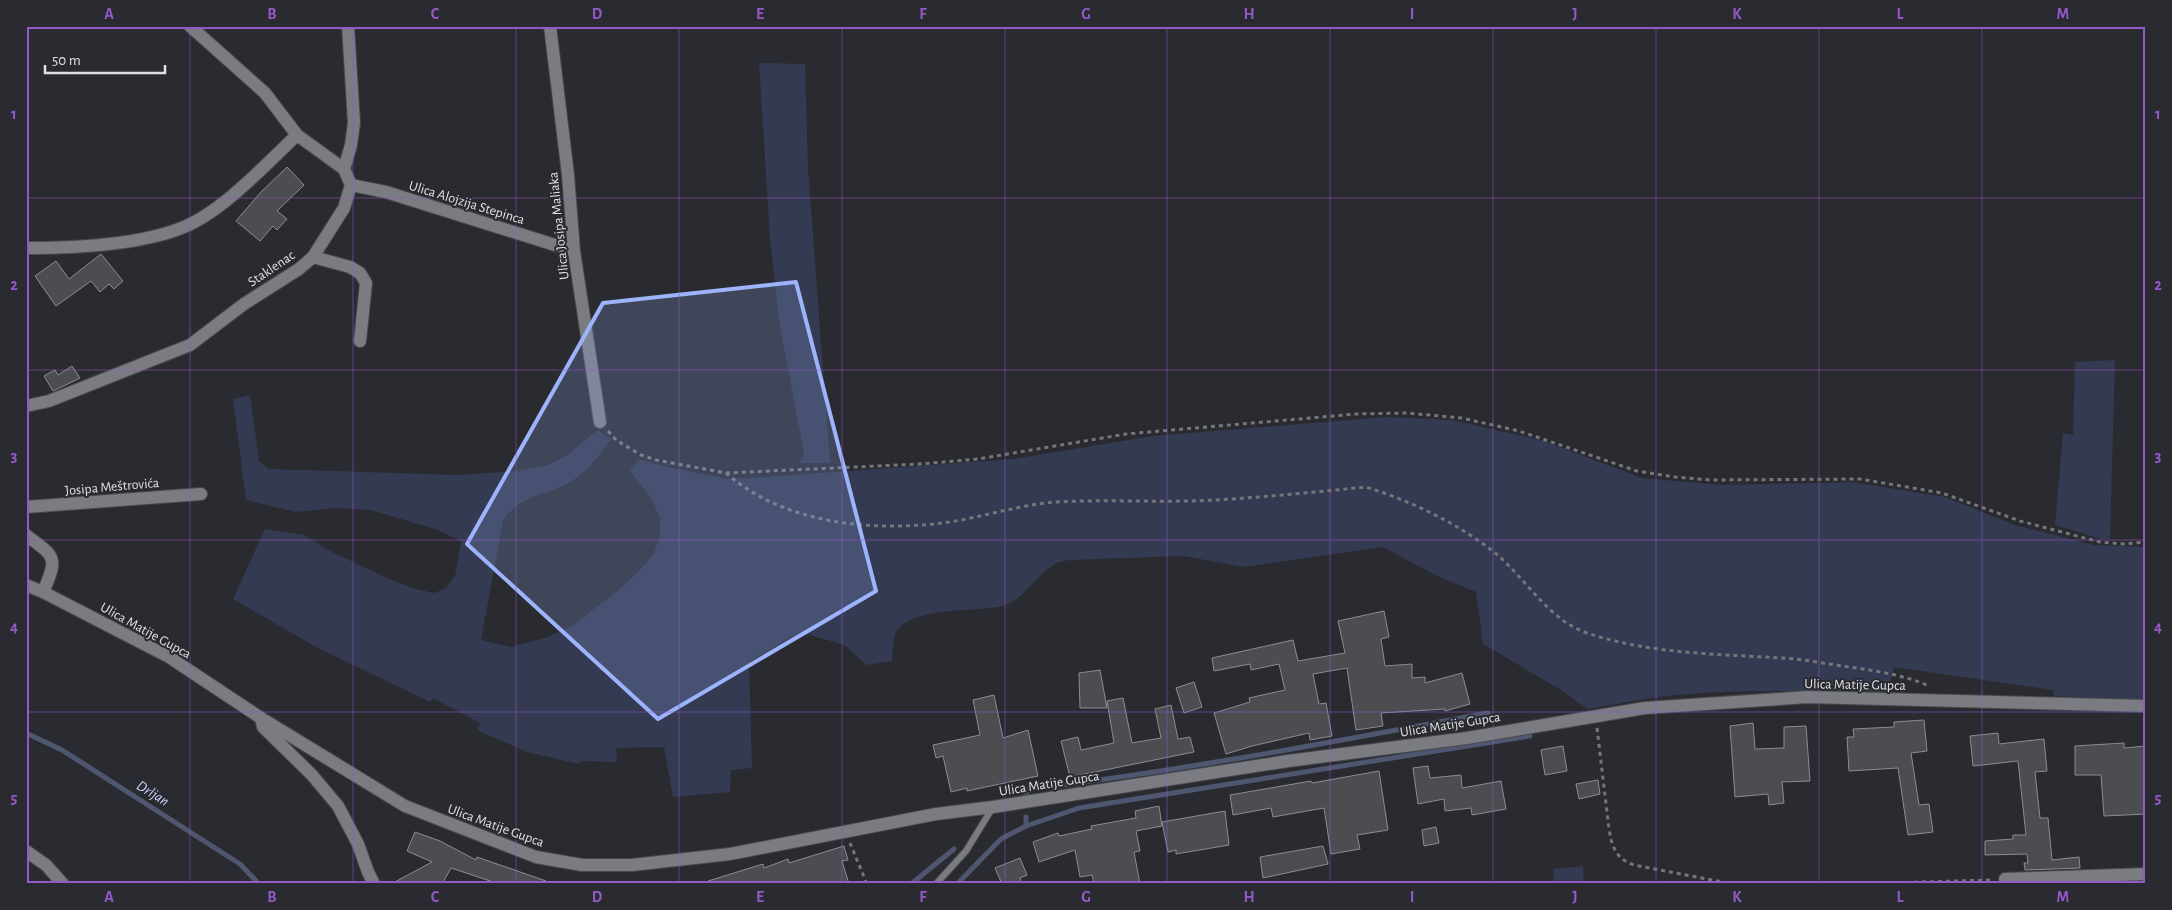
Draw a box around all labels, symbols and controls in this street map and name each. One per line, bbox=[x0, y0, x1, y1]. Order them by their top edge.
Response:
text: A bbox=[104, 6, 114, 22]
text: B bbox=[267, 6, 277, 22]
text: C bbox=[431, 6, 440, 22]
text: D bbox=[592, 6, 603, 22]
text: E bbox=[756, 6, 764, 22]
text: F bbox=[919, 6, 927, 22]
text: G bbox=[1081, 6, 1091, 22]
text: H bbox=[1243, 6, 1255, 22]
text: I bbox=[1410, 6, 1414, 22]
text: J bbox=[1572, 6, 1578, 22]
text: K bbox=[1732, 6, 1742, 22]
text: L bbox=[1897, 6, 1904, 22]
text: M bbox=[2057, 6, 2069, 22]
scale bar bbox=[45, 42, 165, 74]
text: 50 m bbox=[52, 53, 81, 68]
text: 1 bbox=[11, 106, 17, 122]
text: 1 bbox=[2155, 106, 2161, 122]
street label: Ulica Josipa Maliaka bbox=[546, 171, 572, 280]
street label: Ulica Alojzija Stepinca bbox=[407, 179, 527, 227]
street label: Staklenac bbox=[246, 248, 298, 289]
text: 2 bbox=[10, 277, 18, 293]
text: 2 bbox=[2154, 277, 2162, 293]
text: 3 bbox=[11, 448, 18, 464]
text: 3 bbox=[2155, 448, 2162, 464]
street label: Josipa Meštrovića bbox=[64, 476, 160, 498]
street label: Ulica Matije Gupca bbox=[98, 600, 194, 662]
text: 4 bbox=[10, 619, 18, 635]
text: 4 bbox=[2154, 619, 2162, 635]
street label: Ulica Matije Gupca bbox=[1804, 677, 1906, 693]
street label: Ulica Matije Gupca bbox=[1399, 710, 1502, 740]
street label: Ulica Matije Gupca bbox=[998, 769, 1101, 799]
water label: Drljan bbox=[134, 778, 172, 809]
text: 5 bbox=[11, 790, 18, 806]
text: 5 bbox=[2155, 790, 2162, 806]
street label: Ulica Matije Gupca bbox=[446, 802, 546, 850]
text: A bbox=[104, 889, 114, 905]
text: B bbox=[267, 889, 277, 905]
text: C bbox=[431, 889, 440, 905]
text: D bbox=[592, 889, 603, 905]
text: E bbox=[756, 889, 764, 905]
text: F bbox=[919, 889, 927, 905]
text: G bbox=[1081, 889, 1091, 905]
text: H bbox=[1243, 889, 1255, 905]
text: I bbox=[1410, 889, 1414, 905]
text: J bbox=[1572, 889, 1578, 905]
text: K bbox=[1732, 889, 1742, 905]
text: L bbox=[1897, 889, 1904, 905]
text: M bbox=[2057, 889, 2069, 905]

